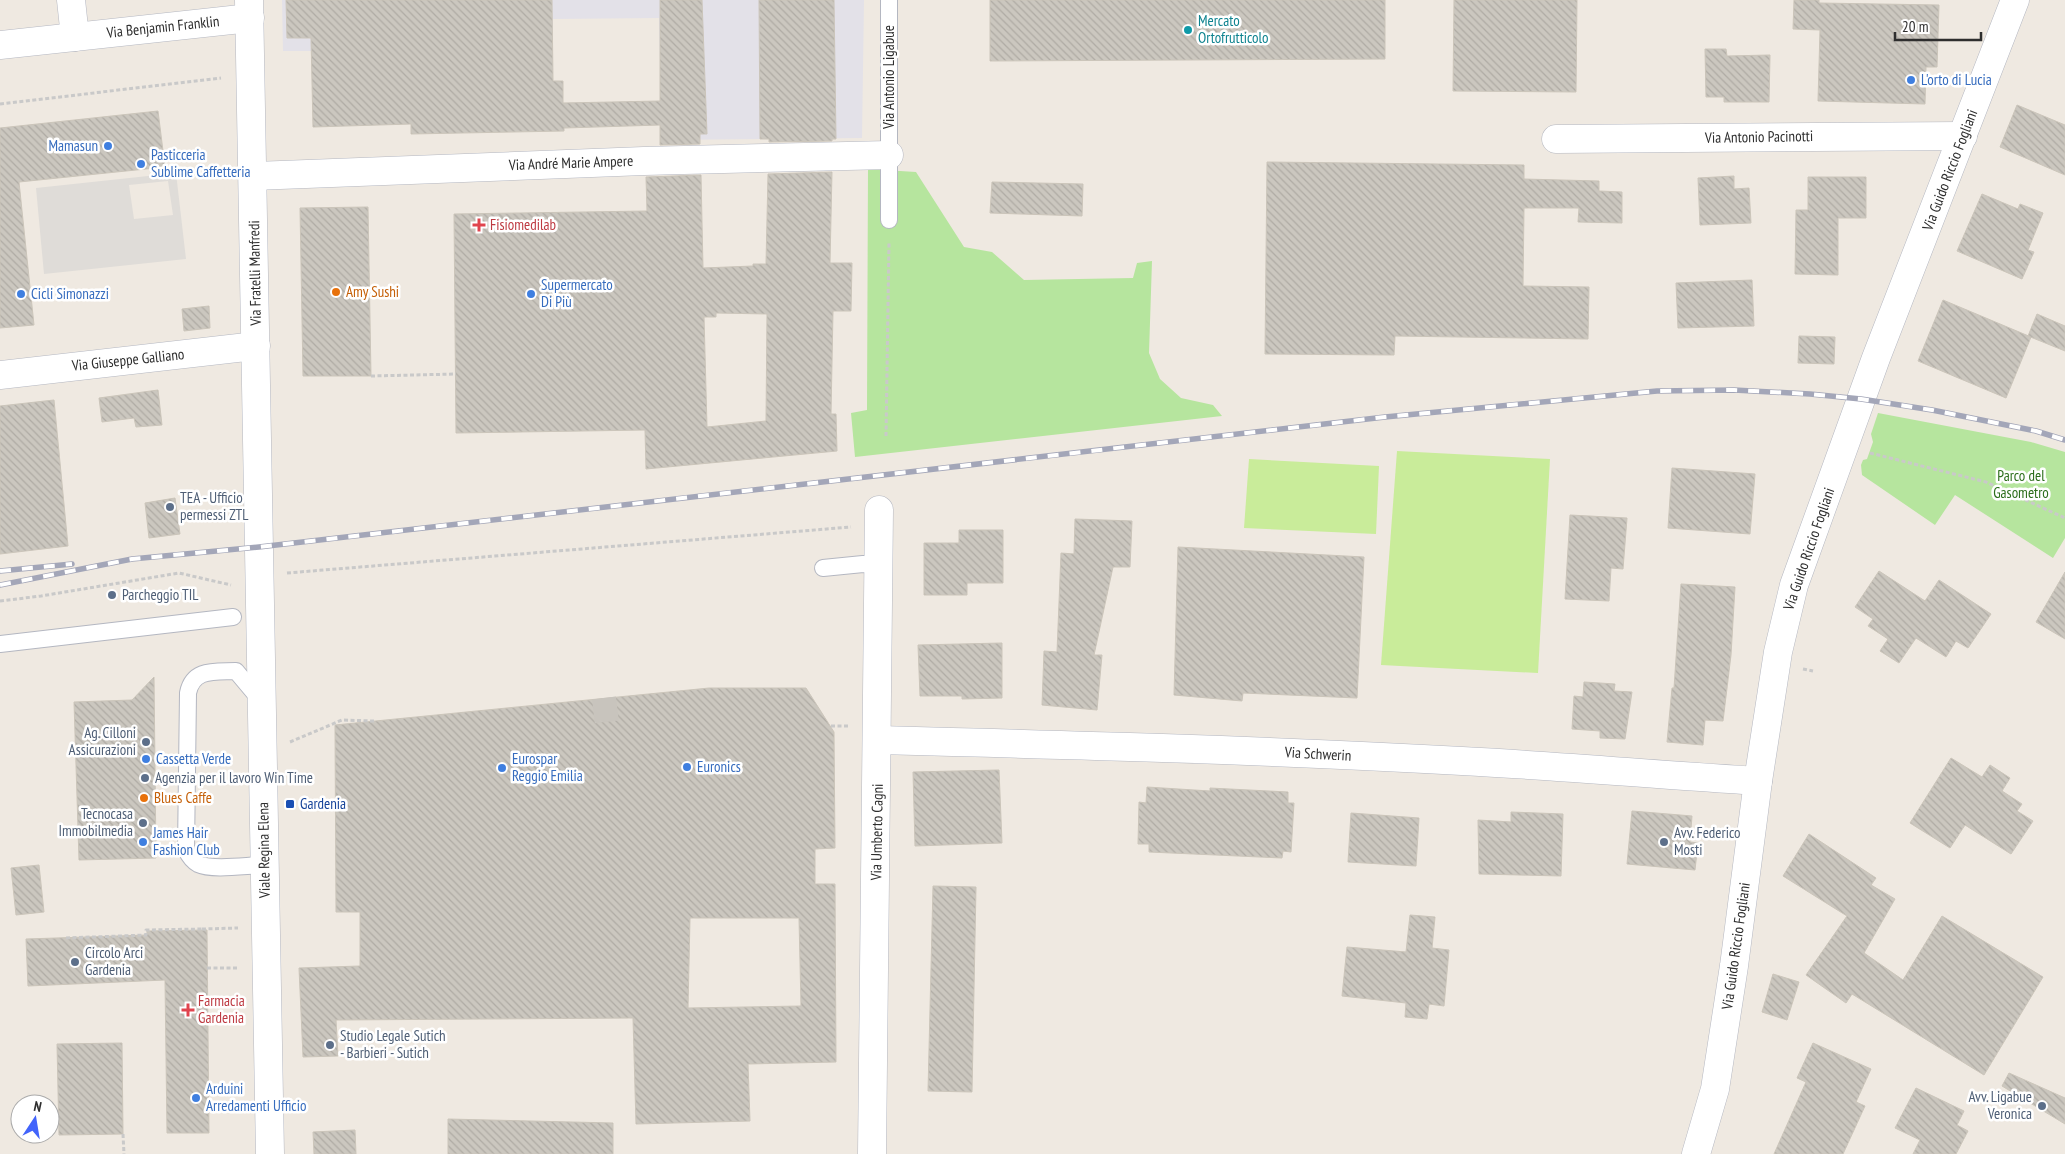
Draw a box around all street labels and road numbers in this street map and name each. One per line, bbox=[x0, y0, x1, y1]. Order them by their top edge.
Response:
street label: Via Benjamin Franklin bbox=[105, 11, 220, 42]
street label: Via Antonio Ligabue bbox=[879, 25, 898, 130]
street label: Via Guido Riccio Fogliani bbox=[1917, 107, 1981, 234]
street label: Via Antonio Pacinotti bbox=[1704, 126, 1813, 147]
street label: Via André Marie Ampere bbox=[507, 151, 633, 174]
street label: Via Fratelli Manfredi bbox=[244, 220, 265, 327]
street label: Via Giuseppe Galliano bbox=[70, 344, 185, 375]
street label: Via Guido Riccio Fogliani bbox=[1778, 485, 1838, 613]
street label: Via Schwerin bbox=[1283, 742, 1352, 765]
street label: Via Umberto Cagni bbox=[866, 783, 887, 882]
street label: Viale Regina Elena bbox=[253, 802, 274, 899]
street label: Via Guido Riccio Fogliani bbox=[1717, 881, 1754, 1012]

